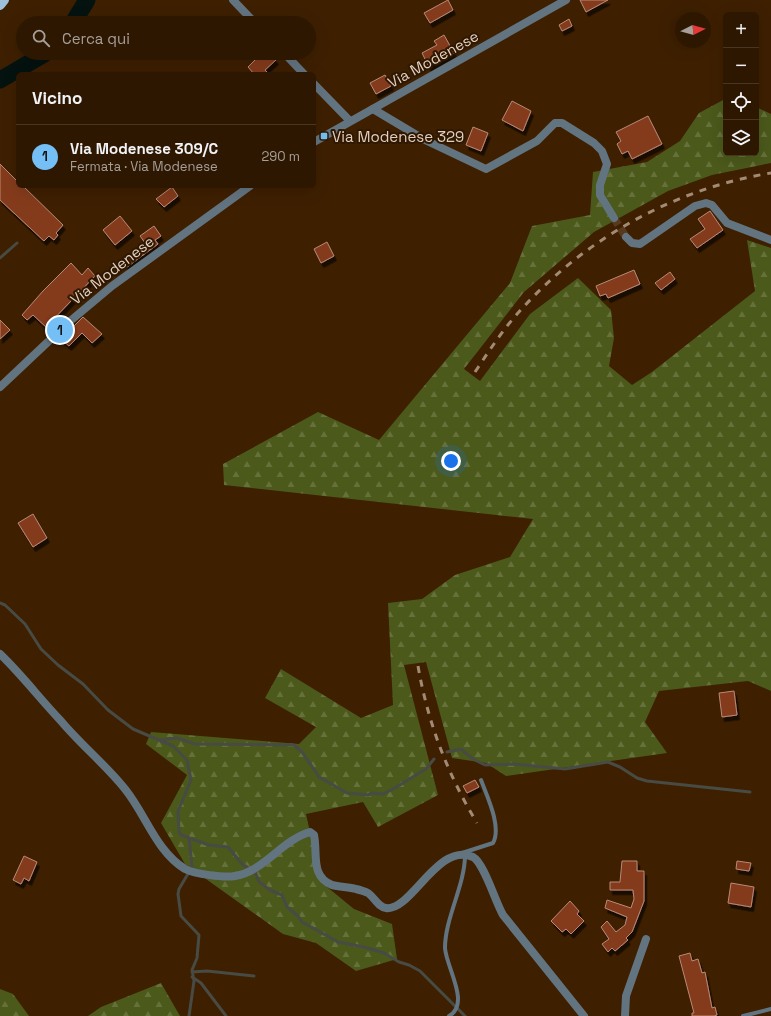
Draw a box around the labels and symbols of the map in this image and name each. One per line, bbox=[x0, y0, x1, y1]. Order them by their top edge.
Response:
north arrow bbox=[675, 12, 711, 48]
street label: Via Modenese bbox=[384, 26, 482, 92]
place label: Via Modenese 329 bbox=[332, 127, 464, 146]
marker: Via Modenese 329 bbox=[319, 131, 329, 141]
street label: Via Modenese bbox=[66, 231, 158, 309]
pin: 1 bbox=[47, 315, 73, 345]
your location bbox=[441, 451, 461, 471]

